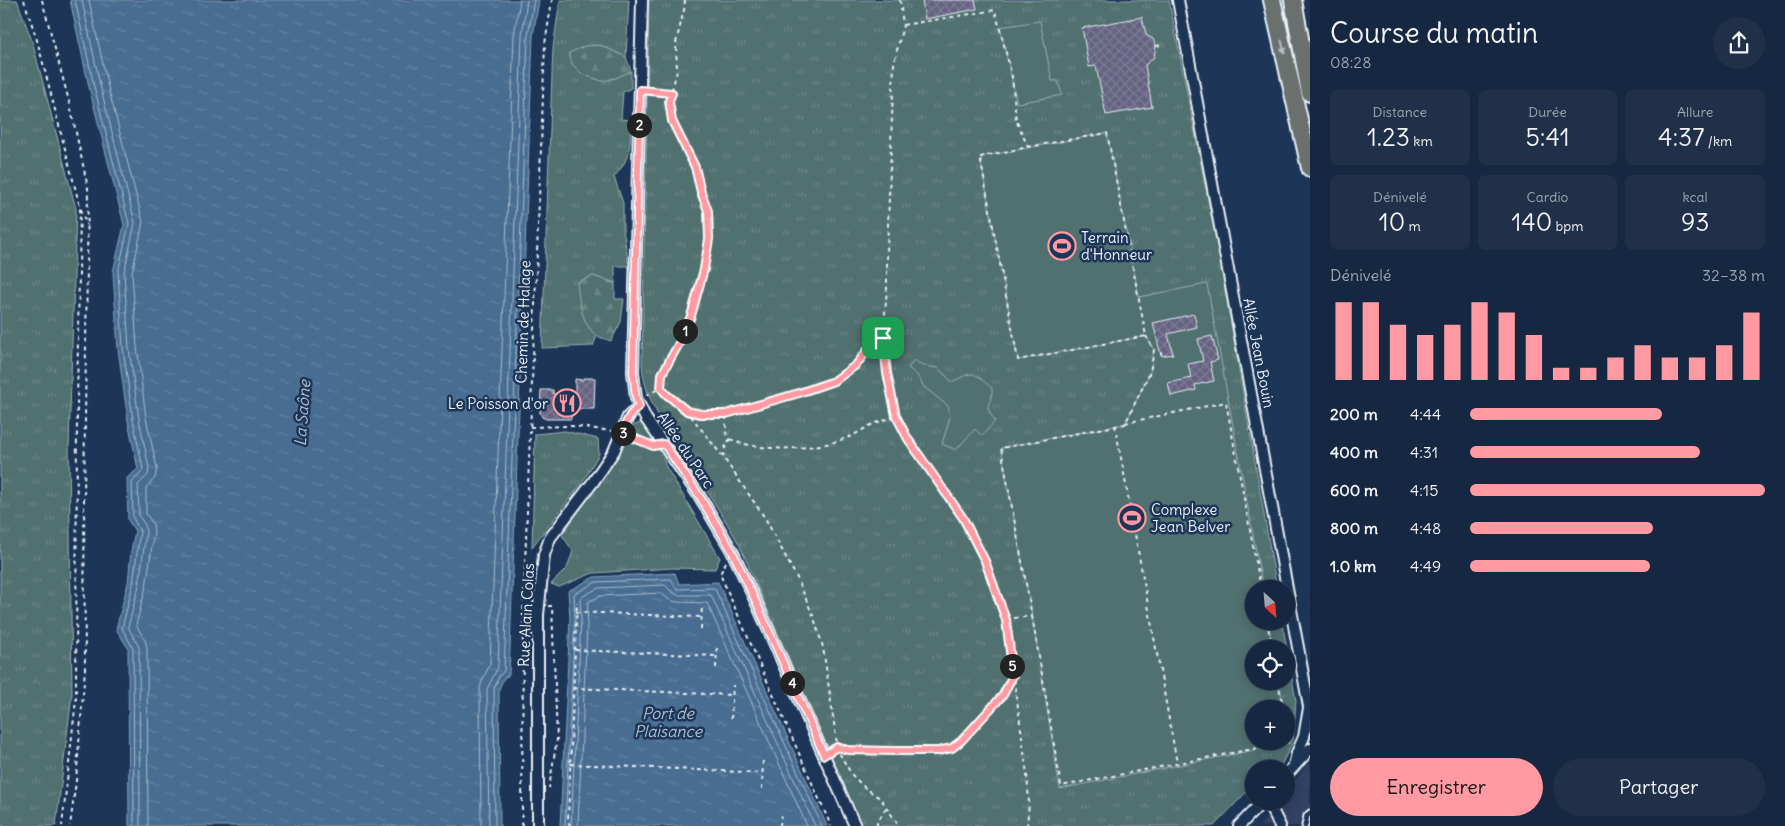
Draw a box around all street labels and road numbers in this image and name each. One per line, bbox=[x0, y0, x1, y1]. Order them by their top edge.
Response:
street label: Chemin de Halage bbox=[511, 260, 535, 384]
street label: Allée Jean Bouin bbox=[1239, 296, 1279, 410]
street label: Allée du Parc bbox=[653, 408, 719, 492]
street label: Rue Alain Colas bbox=[514, 562, 538, 667]

